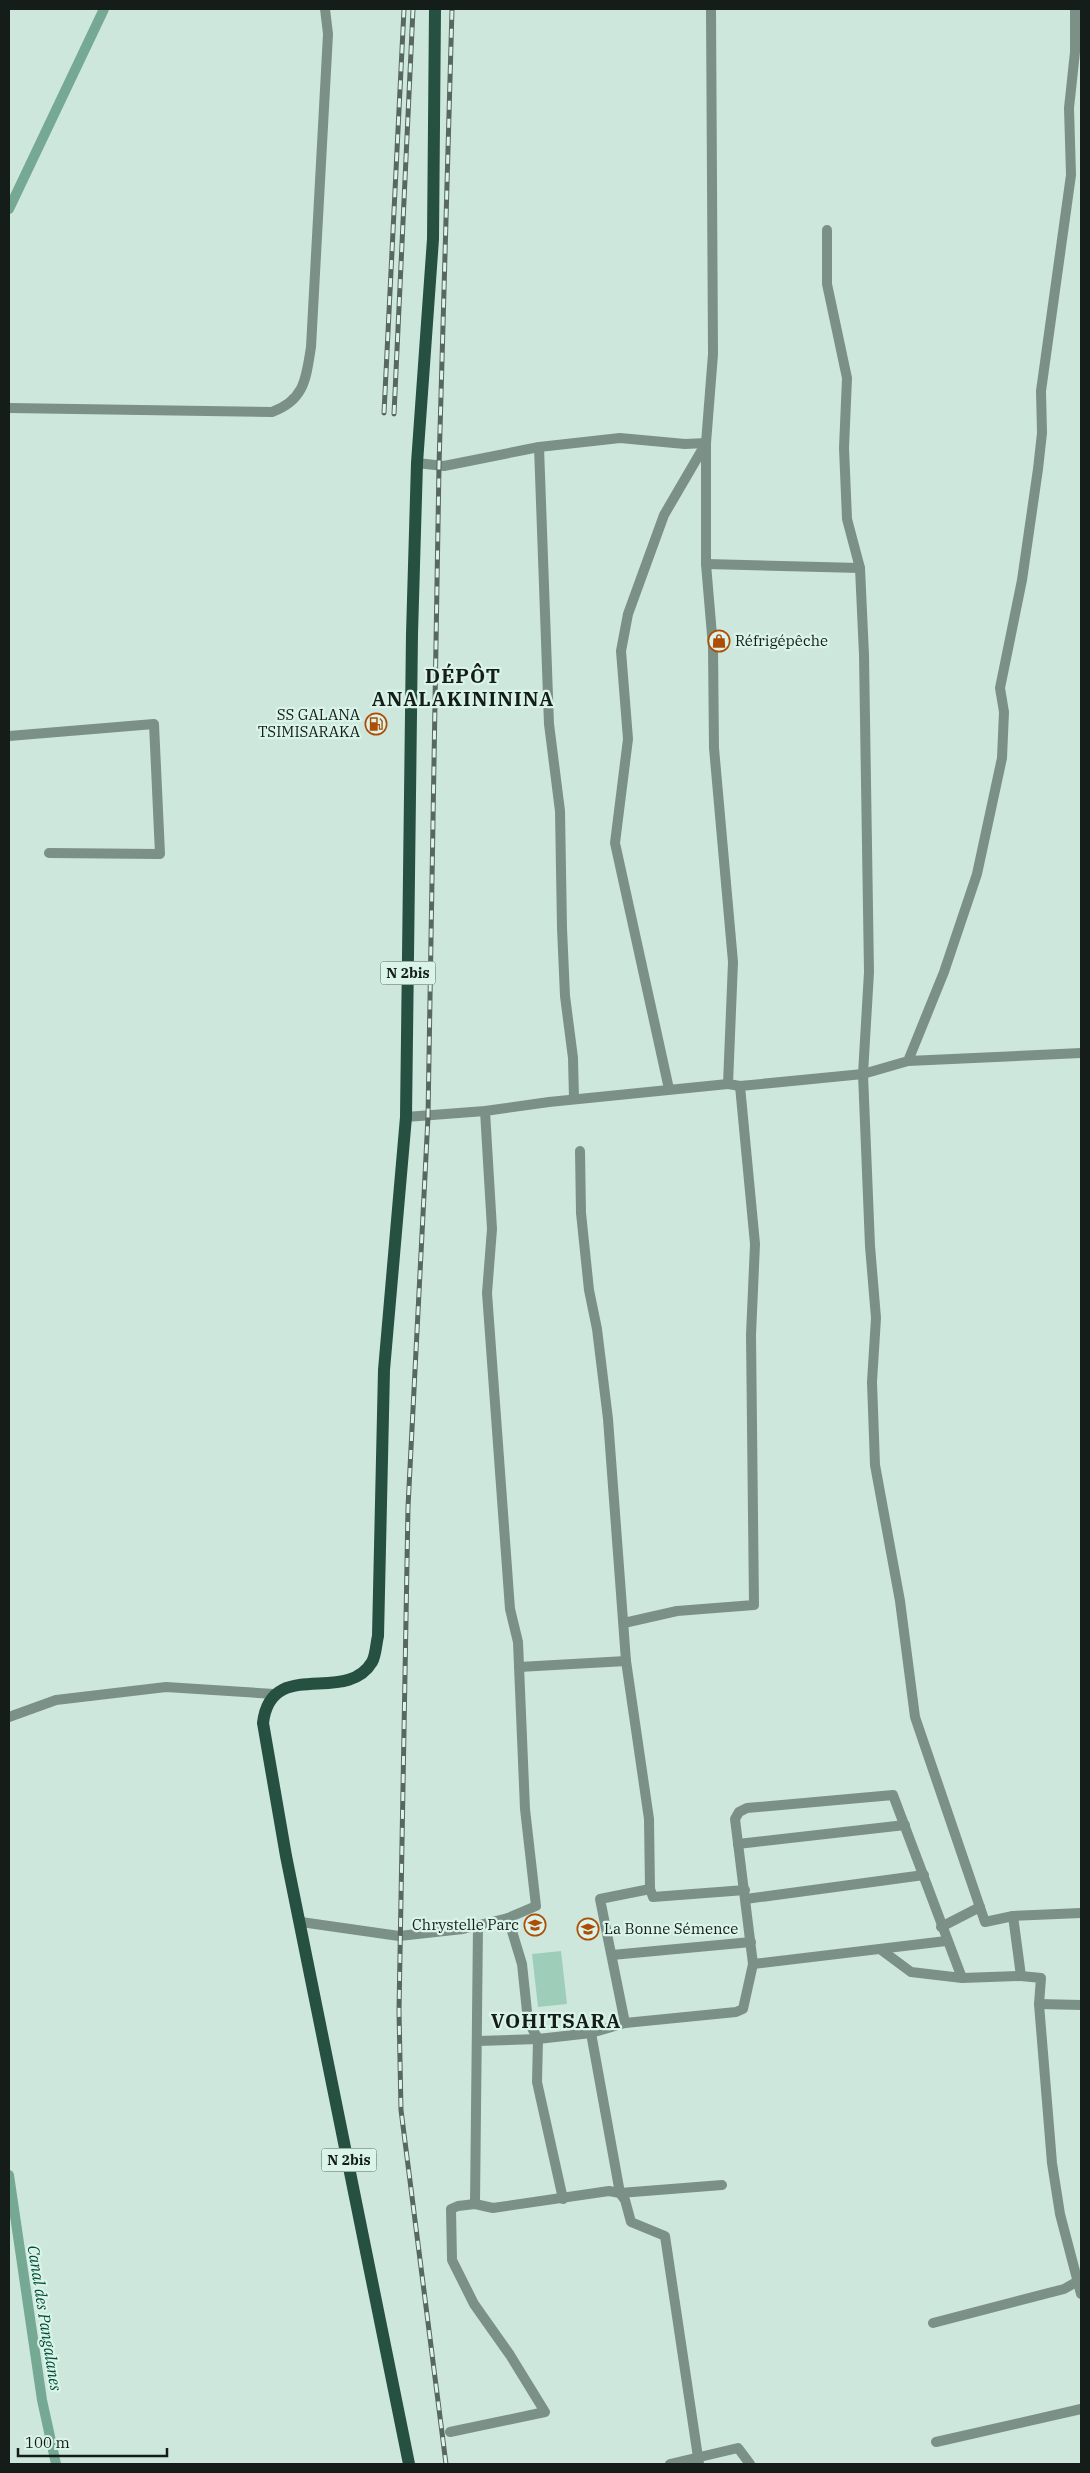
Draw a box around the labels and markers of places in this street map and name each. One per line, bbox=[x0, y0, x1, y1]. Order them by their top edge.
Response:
shop icon: Réfrigépêche bbox=[707, 629, 731, 653]
place label: Réfrigépêche bbox=[735, 631, 828, 650]
place label: SS GALANA TSIMISARAKA bbox=[258, 705, 361, 741]
fuel station icon: SS GALANA TSIMISARAKA bbox=[364, 712, 388, 736]
school or university icon: Chrystelle Parc bbox=[523, 1913, 547, 1937]
place label: Chrystelle Parc bbox=[412, 1915, 519, 1934]
school or university icon: La Bonne Sémence bbox=[576, 1917, 600, 1941]
place label: La Bonne Sémence bbox=[604, 1919, 738, 1938]

